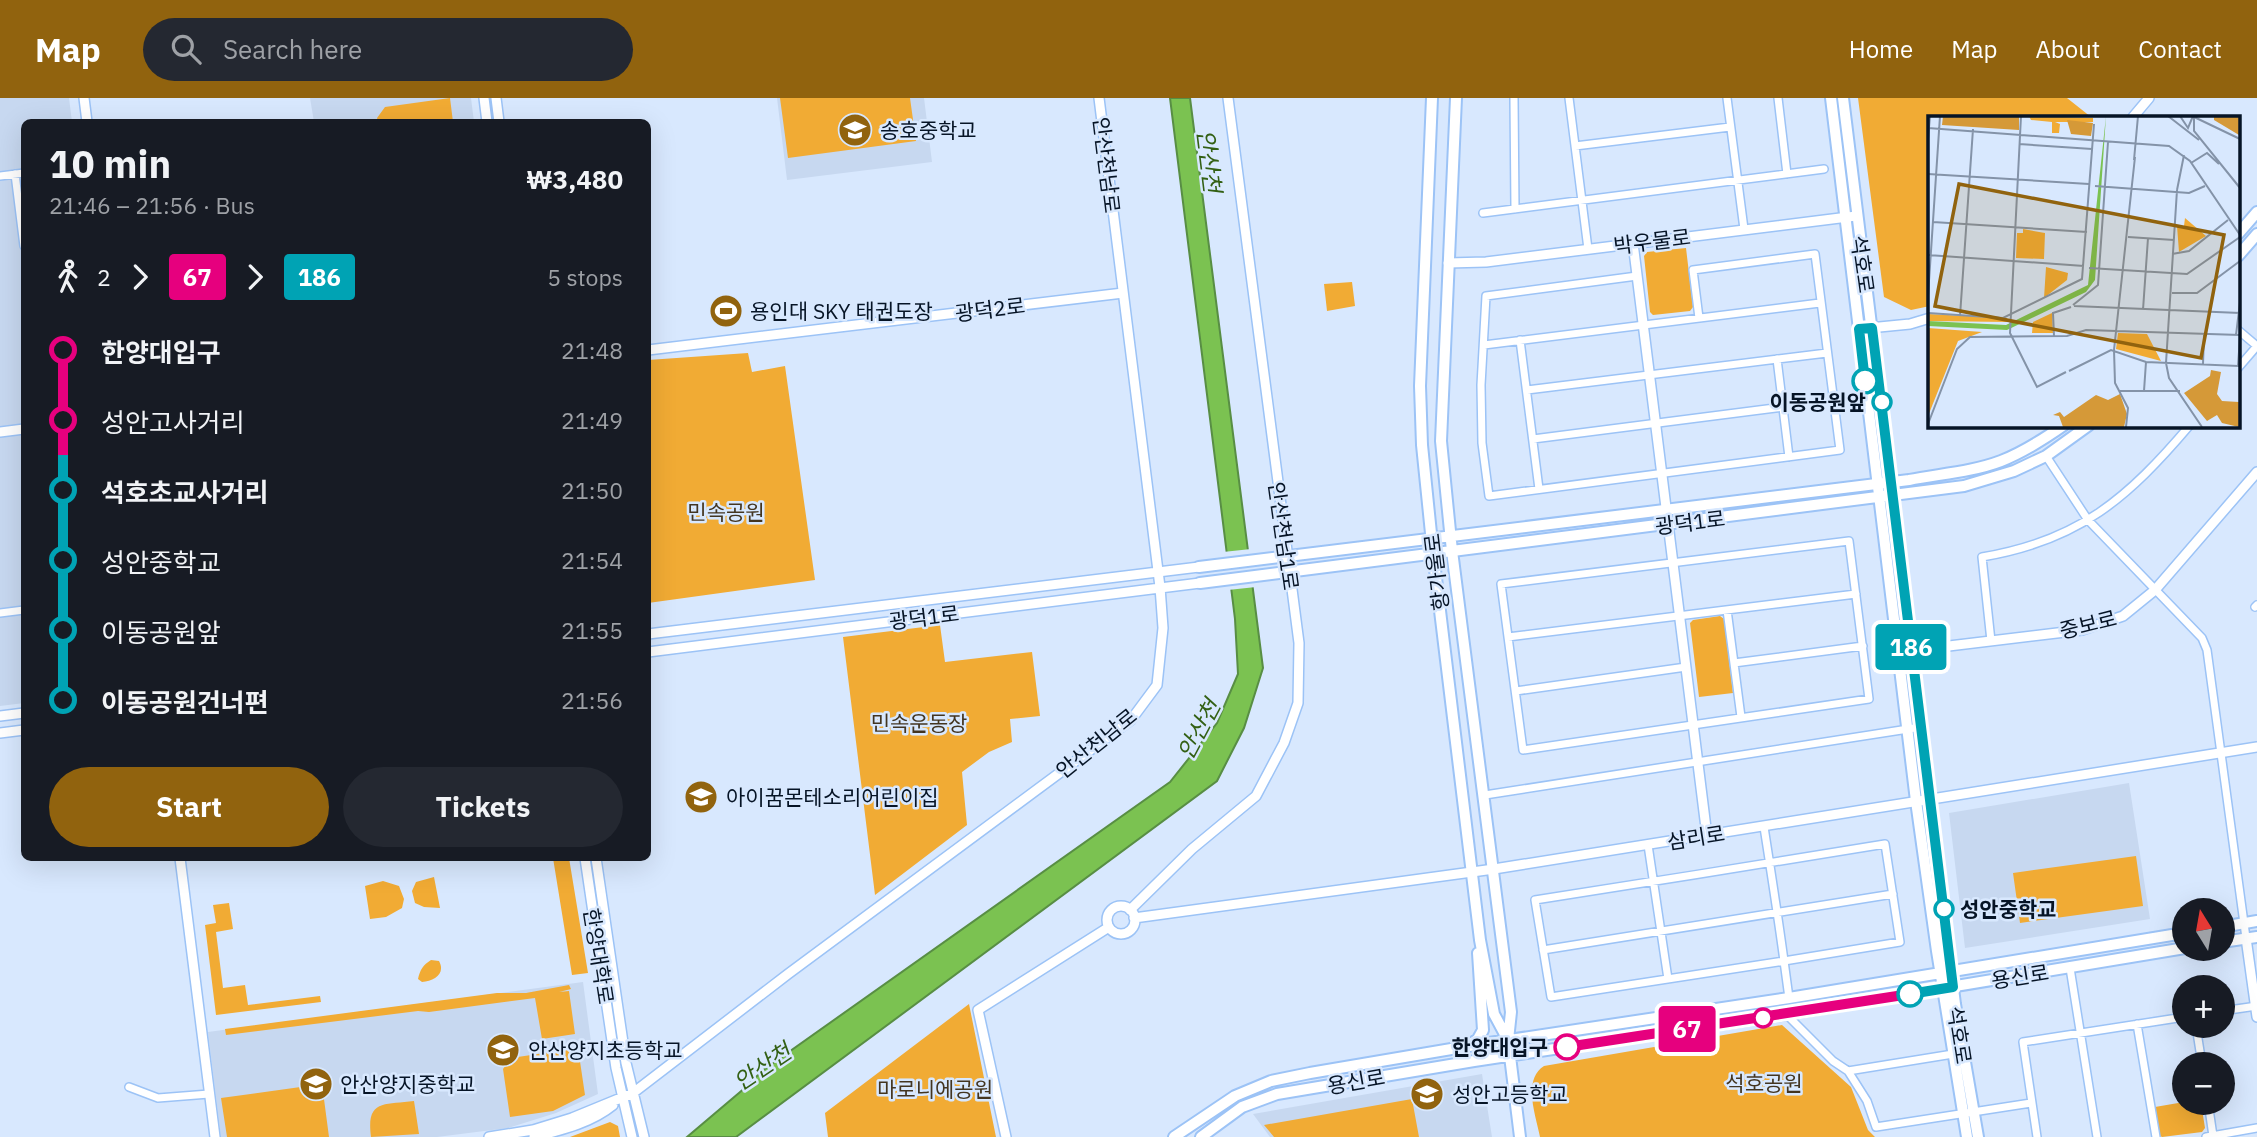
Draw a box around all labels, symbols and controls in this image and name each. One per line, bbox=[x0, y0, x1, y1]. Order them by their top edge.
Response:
search box bbox=[143, 18, 633, 81]
text: Map bbox=[35, 28, 101, 71]
icon: search bbox=[167, 30, 205, 68]
text: Search here bbox=[223, 32, 362, 66]
text: Home bbox=[1849, 33, 1913, 65]
text: Map bbox=[1951, 33, 1997, 65]
text: About bbox=[2035, 33, 2100, 65]
text: Contact bbox=[2138, 33, 2222, 65]
school or university icon: 송호중학교 bbox=[836, 111, 874, 149]
street label: 안산천남로 bbox=[1087, 115, 1127, 215]
place label: 송호중학교 bbox=[880, 116, 977, 144]
inset map bbox=[1928, 116, 2240, 427]
water label: 안산천 bbox=[1191, 128, 1229, 197]
text: 10 min bbox=[49, 139, 171, 188]
text: ₩3,480 bbox=[526, 162, 623, 196]
text: 21:46 – 21:56 · Bus bbox=[49, 190, 255, 220]
street label: 박우물로 bbox=[1612, 222, 1692, 260]
street label: 석호로 bbox=[1845, 233, 1881, 295]
icon: walk bbox=[49, 258, 87, 296]
icon: forward bbox=[121, 258, 159, 296]
icon: forward bbox=[236, 258, 274, 296]
text: 67 bbox=[183, 261, 212, 293]
text: 186 bbox=[298, 261, 341, 293]
text: 2 bbox=[97, 262, 111, 292]
text: 5 stops bbox=[547, 262, 623, 292]
street label: 광덕2로 bbox=[953, 291, 1027, 327]
sports icon: 용인대 SKY 태권도장 bbox=[707, 292, 745, 330]
place label: 용인대 SKY 태권도장 bbox=[750, 297, 933, 325]
text: 한양대입구 bbox=[101, 335, 221, 369]
text: 21:48 bbox=[561, 335, 623, 365]
unlabelled marker bbox=[1852, 368, 1878, 394]
place label: 이동공원앞 bbox=[1769, 388, 1866, 416]
marker: 이동공원앞 bbox=[1872, 392, 1892, 412]
text: 성안고사거리 bbox=[101, 405, 245, 439]
text: 21:49 bbox=[561, 405, 623, 435]
text: 석호초교사거리 bbox=[101, 475, 268, 509]
text: 21:50 bbox=[561, 475, 623, 505]
street label: 안산천남1로 bbox=[1263, 480, 1305, 592]
park label: 민속공원 bbox=[687, 498, 765, 526]
street label: 광덕1로 bbox=[1653, 504, 1727, 540]
street label: 항가울로 bbox=[1417, 532, 1455, 612]
text: 성안중학교 bbox=[101, 545, 221, 579]
text: 21:54 bbox=[561, 545, 623, 575]
street label: 광덕1로 bbox=[887, 599, 961, 635]
street label: 중보로 bbox=[2056, 603, 2120, 645]
text: 이동공원앞 bbox=[101, 615, 221, 649]
text: 21:55 bbox=[561, 615, 623, 645]
line badge: 186 bbox=[1871, 624, 1951, 670]
text: 186 bbox=[1889, 631, 1933, 663]
text: 이동공원건너편 bbox=[101, 685, 268, 719]
text: 21:56 bbox=[561, 685, 623, 715]
water label: 안산천 bbox=[1170, 691, 1227, 764]
street label: 안산천남로 bbox=[1050, 702, 1142, 784]
park label: 민속운동장 bbox=[871, 709, 967, 737]
button: Start bbox=[49, 767, 329, 847]
button: Tickets bbox=[343, 767, 623, 847]
school or university icon: 아이꿈몬테소리어린이집 bbox=[682, 778, 720, 816]
place label: 아이꿈몬테소리어린이집 bbox=[726, 783, 939, 811]
street label: 삼리로 bbox=[1665, 819, 1727, 855]
place label: 성안중학교 bbox=[1960, 895, 2057, 923]
north arrow bbox=[2172, 898, 2235, 961]
map controls bbox=[2172, 898, 2235, 1115]
marker: 성안중학교 bbox=[1934, 899, 1954, 919]
street label: 한양대학로 bbox=[578, 906, 620, 1006]
street label: 용신로 bbox=[1989, 958, 2051, 994]
button: + bbox=[2172, 975, 2235, 1038]
unlabelled marker bbox=[1897, 981, 1923, 1007]
street label: 석호로 bbox=[1942, 1004, 1978, 1066]
line badge: 67 bbox=[1656, 1006, 1718, 1052]
unlabelled marker bbox=[1753, 1008, 1773, 1028]
text: 67 bbox=[1673, 1013, 1701, 1045]
school or university icon: 안산양지초등학교 bbox=[484, 1031, 522, 1069]
place label: 한양대입구 bbox=[1451, 1033, 1548, 1061]
water label: 안산천 bbox=[727, 1034, 799, 1096]
marker: 한양대입구 bbox=[1554, 1034, 1580, 1060]
place label: 안산양지초등학교 bbox=[528, 1036, 683, 1064]
button: − bbox=[2172, 1052, 2235, 1115]
street label: 용신로 bbox=[1325, 1062, 1387, 1100]
school or university icon: 안산양지중학교 bbox=[297, 1065, 335, 1103]
park label: 석호공원 bbox=[1725, 1069, 1803, 1097]
place label: 안산양지중학교 bbox=[340, 1070, 475, 1098]
park label: 마로니에공원 bbox=[877, 1075, 993, 1103]
school or university icon: 성안고등학교 bbox=[1408, 1075, 1446, 1113]
place label: 성안고등학교 bbox=[1452, 1080, 1568, 1108]

